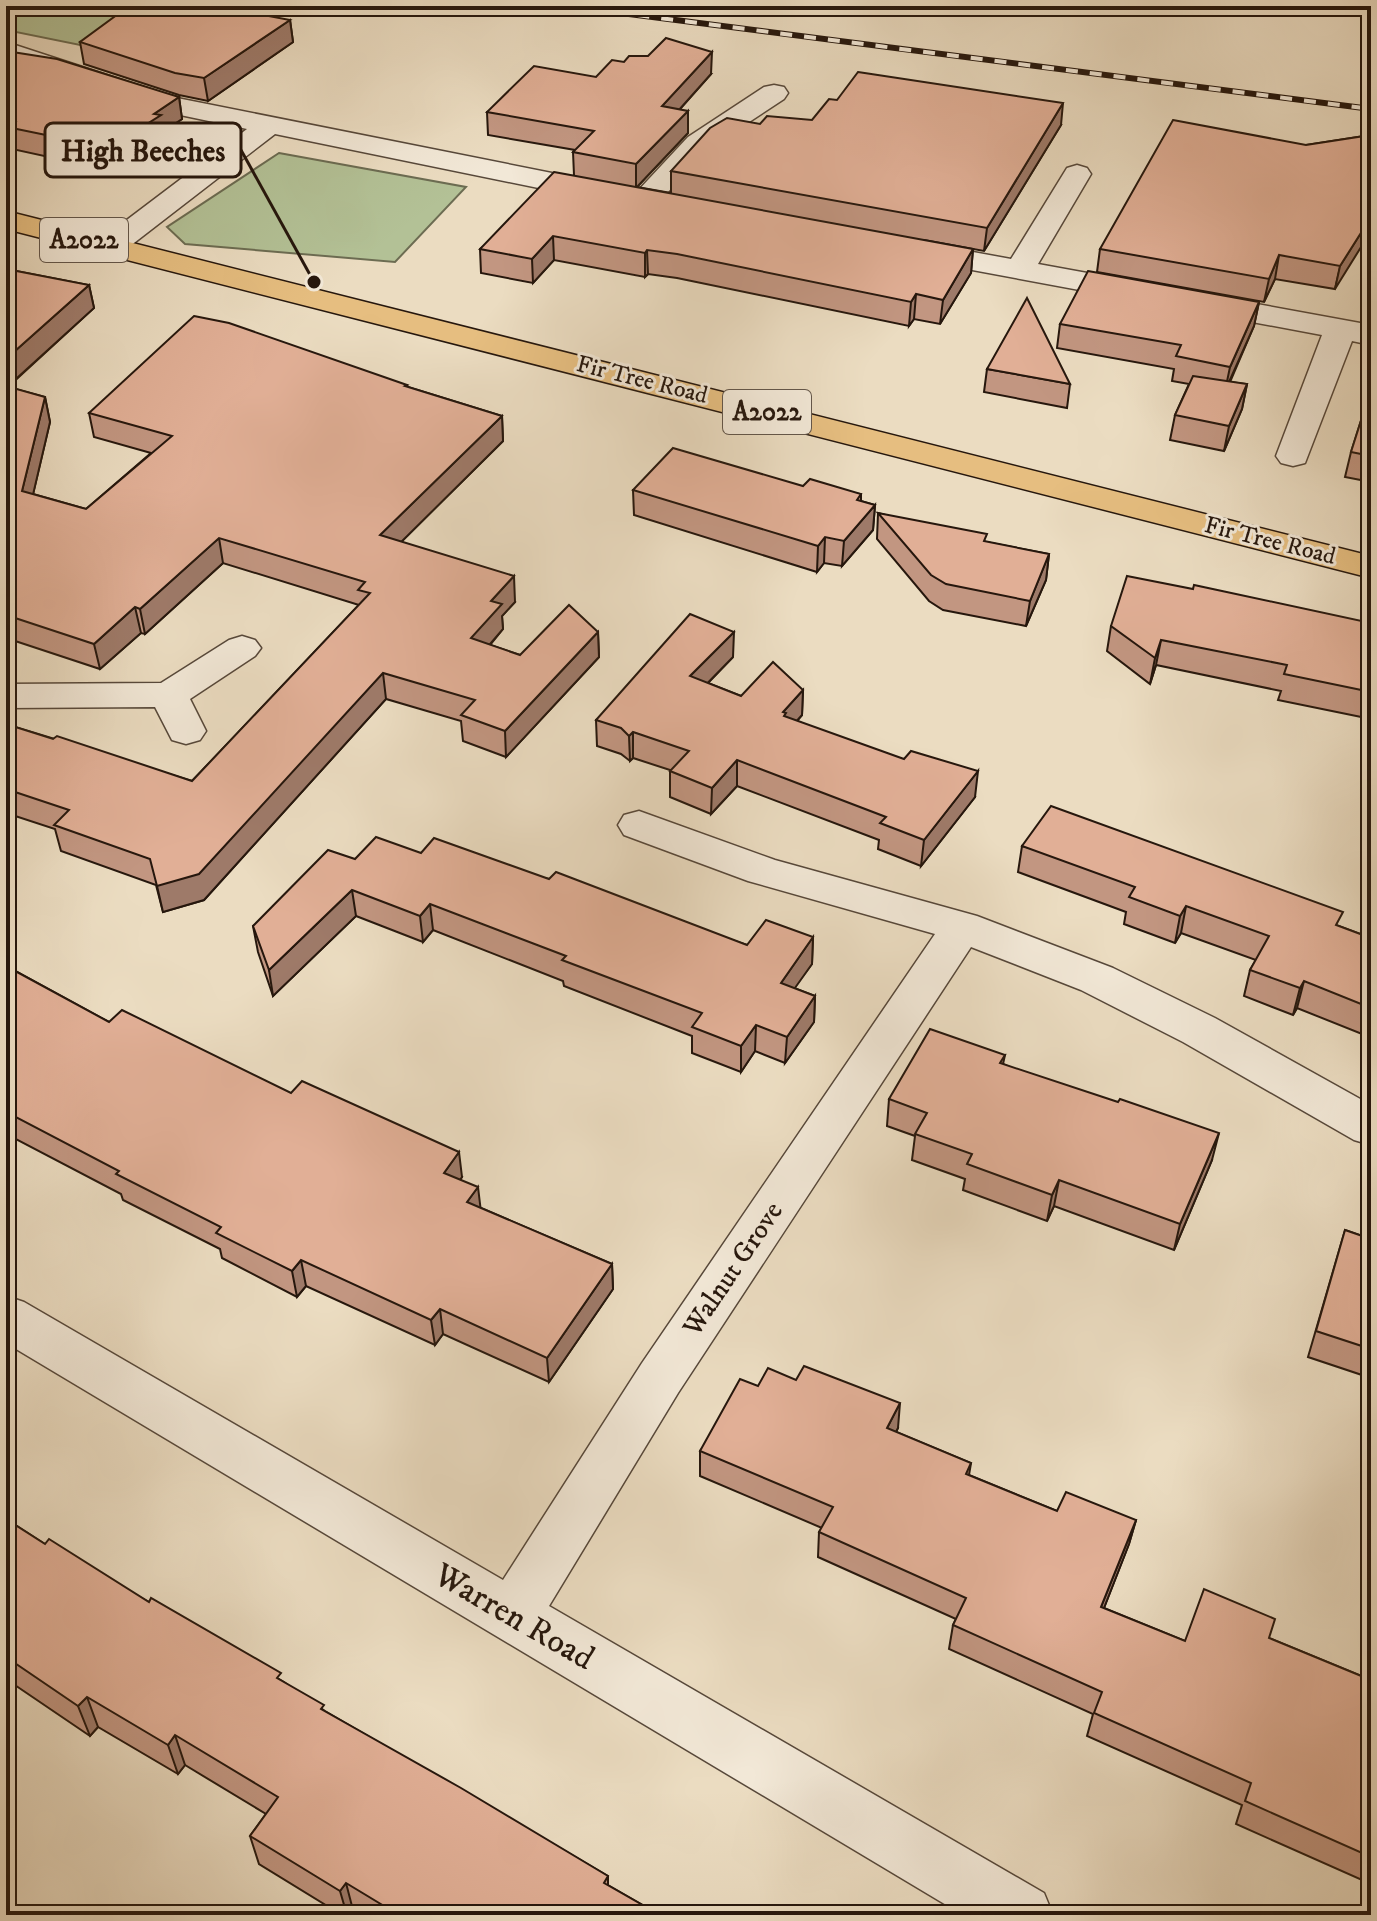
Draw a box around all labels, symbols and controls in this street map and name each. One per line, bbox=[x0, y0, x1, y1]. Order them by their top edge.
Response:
callout: High Beeches bbox=[45, 123, 241, 177]
text: High Beeches bbox=[61, 134, 225, 171]
road number: A2022 bbox=[40, 218, 128, 262]
street label: Fir Tree Road bbox=[573, 349, 711, 411]
road number: A2022 bbox=[723, 390, 811, 434]
street label: Fir Tree Road bbox=[1201, 510, 1339, 572]
street label: Walnut Grove bbox=[675, 1195, 791, 1344]
street label: Warren Road bbox=[425, 1554, 602, 1680]

